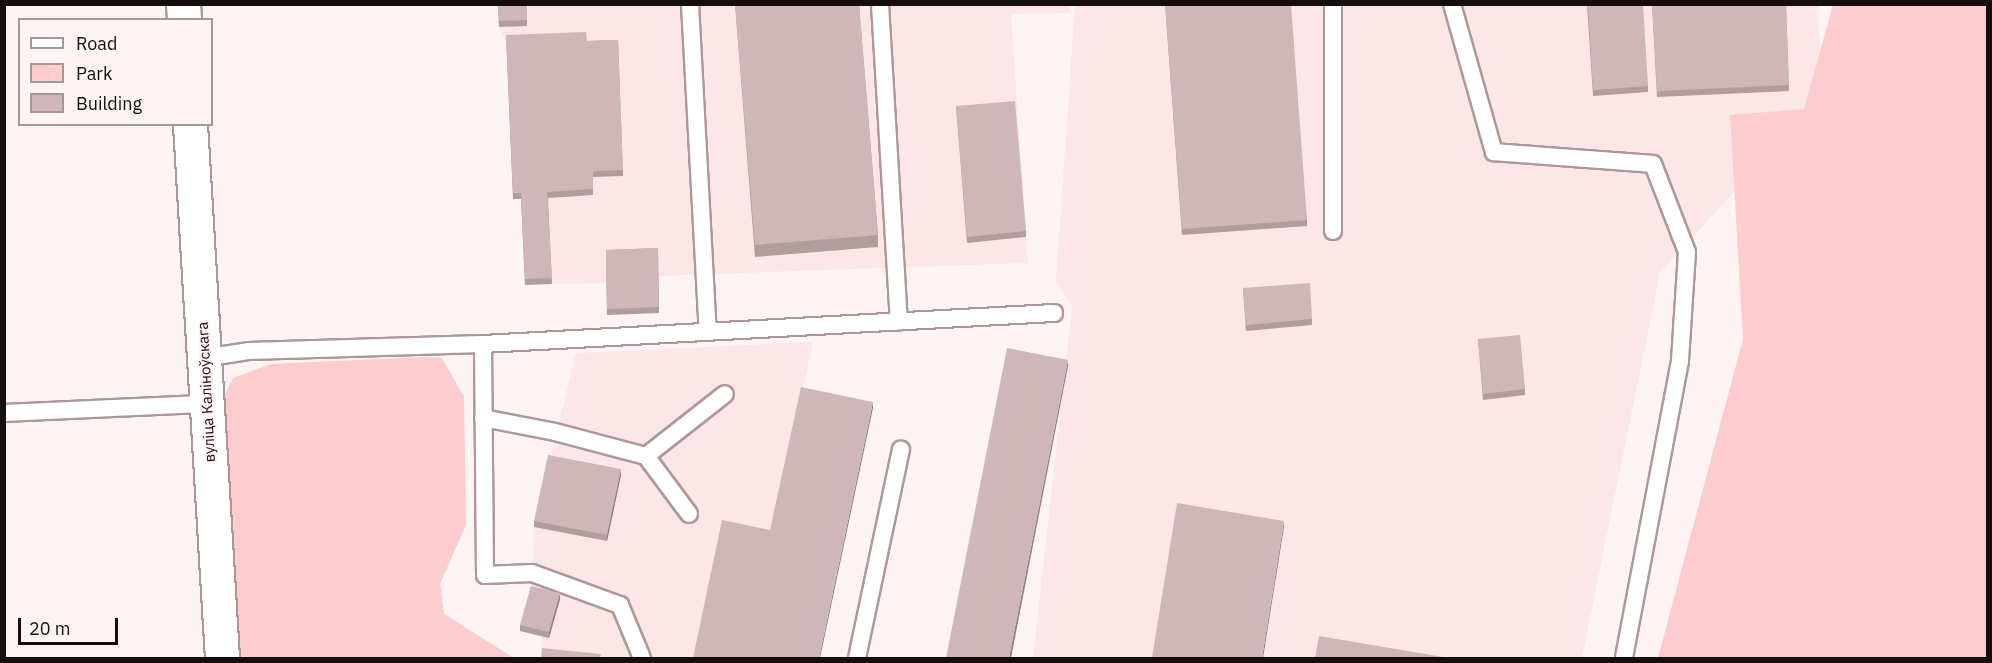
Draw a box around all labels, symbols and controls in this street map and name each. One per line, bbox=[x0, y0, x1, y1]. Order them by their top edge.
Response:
legend bbox=[18, 18, 213, 126]
text: Road bbox=[76, 32, 117, 55]
text: Park bbox=[76, 62, 112, 85]
text: Building bbox=[76, 92, 142, 115]
street label: вуліца Каліноўскага bbox=[193, 321, 219, 463]
scale bar bbox=[21, 606, 122, 644]
text: 20 m bbox=[29, 617, 71, 640]

